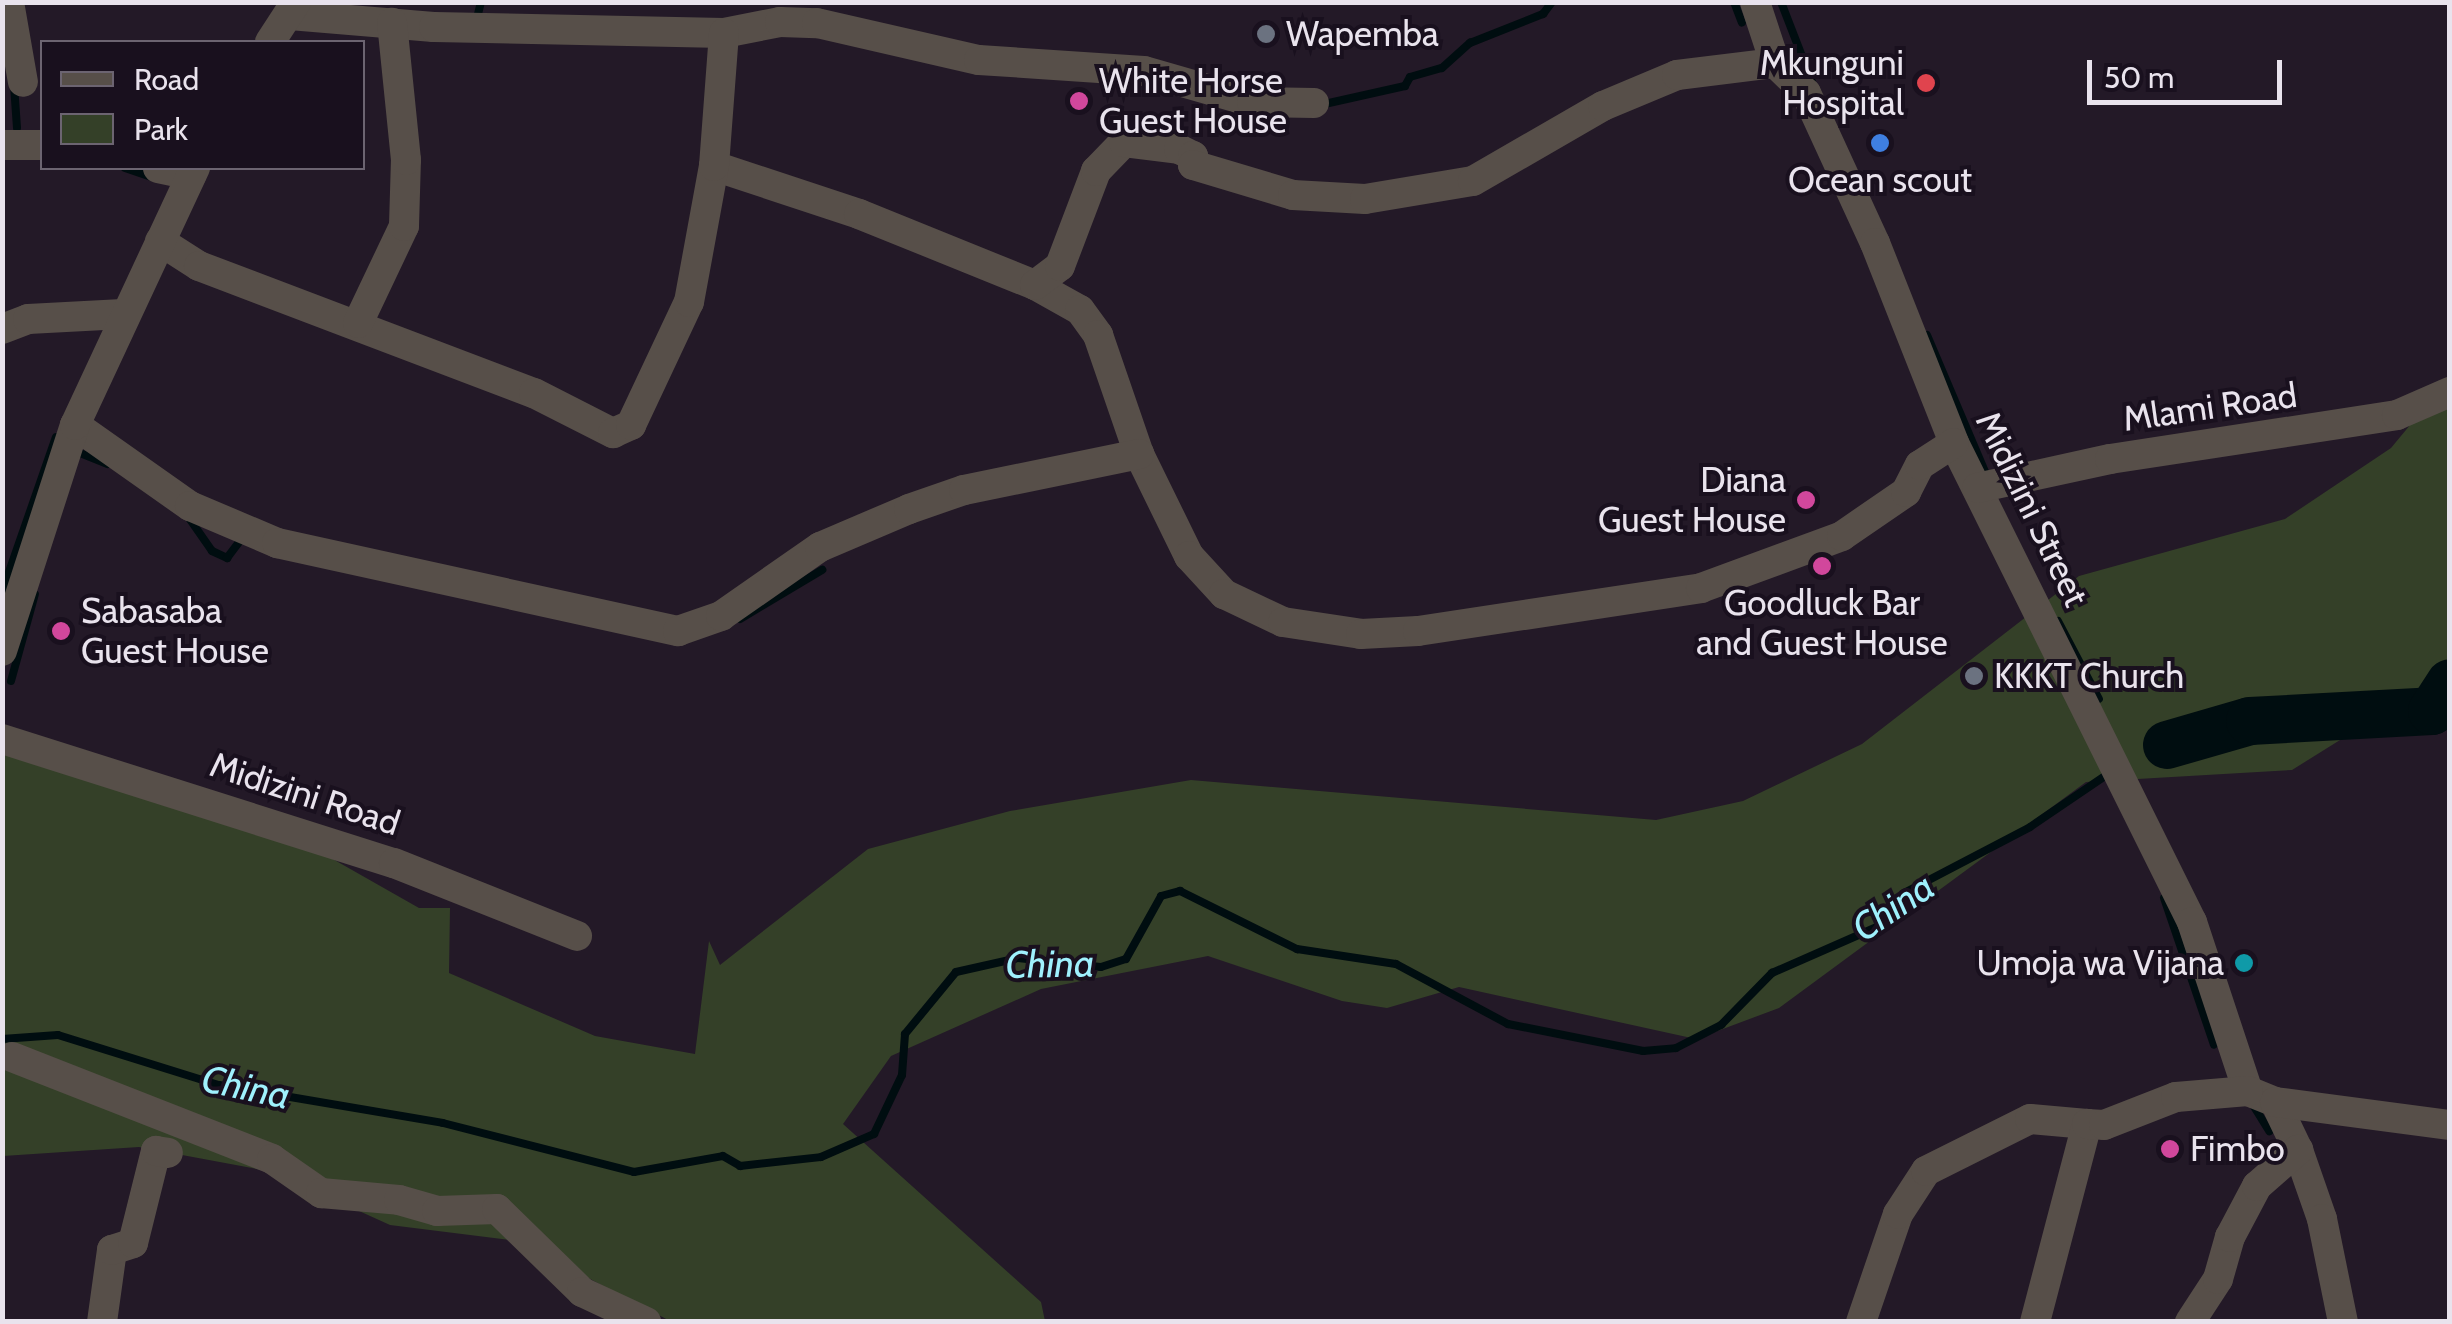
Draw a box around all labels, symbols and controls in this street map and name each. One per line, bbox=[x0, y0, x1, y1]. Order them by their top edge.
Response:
place label: Wapemba bbox=[1286, 13, 1439, 55]
marker: Wapemba bbox=[1255, 23, 1277, 45]
legend bbox=[40, 40, 365, 170]
scale bar bbox=[2092, 40, 2287, 102]
place label: Mkunguni Hospital bbox=[1760, 42, 1904, 124]
text: 50 m bbox=[2104, 59, 2174, 96]
place label: White Horse Guest House bbox=[1099, 60, 1287, 142]
text: Road bbox=[134, 61, 199, 98]
marker: Mkunguni Hospital bbox=[1913, 70, 1939, 96]
marker: White Horse Guest House bbox=[1068, 90, 1090, 112]
text: Park bbox=[134, 111, 188, 148]
marker: Ocean scout bbox=[1869, 132, 1891, 154]
place label: Ocean scout bbox=[1788, 159, 1972, 201]
street label: Mlami Road bbox=[2120, 374, 2300, 440]
street label: Midizini Street bbox=[1967, 405, 2097, 613]
place label: Diana Guest House bbox=[1598, 459, 1786, 541]
marker: Diana Guest House bbox=[1795, 489, 1817, 511]
marker: Goodluck Bar and Guest House bbox=[1811, 555, 1833, 577]
place label: Goodluck Bar and Guest House bbox=[1696, 582, 1948, 664]
place label: Sabasaba Guest House bbox=[81, 590, 269, 672]
marker: Sabasaba Guest House bbox=[50, 620, 72, 642]
place label: KKKT Church bbox=[1994, 655, 2184, 697]
marker: KKKT Church bbox=[1963, 665, 1985, 687]
street label: Midizini Road bbox=[205, 744, 405, 844]
water label: China bbox=[1843, 863, 1943, 951]
water label: China bbox=[1005, 940, 1095, 988]
place label: Umoja wa Vijana bbox=[1976, 942, 2224, 984]
marker: Umoja wa Vijana bbox=[2233, 952, 2255, 974]
water label: China bbox=[198, 1055, 294, 1119]
place label: Fimbo bbox=[2190, 1128, 2285, 1170]
marker: Fimbo bbox=[2159, 1138, 2181, 1160]

